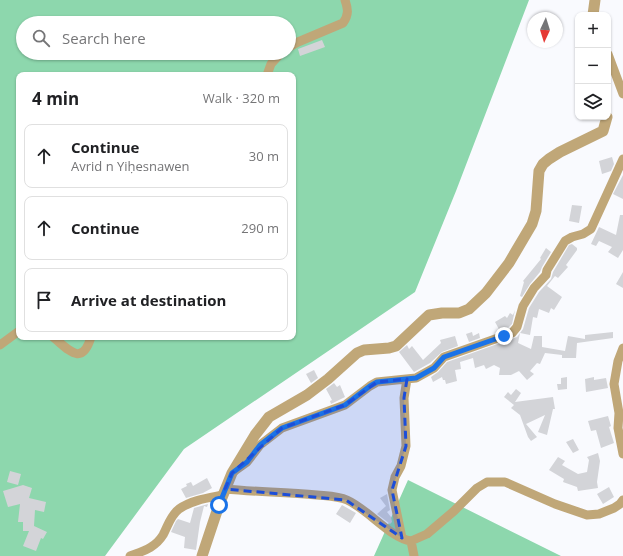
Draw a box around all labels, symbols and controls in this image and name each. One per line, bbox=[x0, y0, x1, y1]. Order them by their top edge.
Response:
north arrow bbox=[527, 12, 563, 48]
map controls bbox=[575, 12, 611, 120]
button: + bbox=[575, 12, 611, 48]
search box bbox=[16, 16, 296, 60]
icon: search bbox=[30, 27, 52, 49]
text: Search here bbox=[62, 28, 146, 48]
button: − bbox=[575, 48, 611, 84]
button: layers bbox=[575, 84, 611, 120]
text: 4 min bbox=[32, 87, 79, 110]
text: Walk · 320 m bbox=[203, 89, 280, 107]
text: Continue bbox=[71, 137, 139, 157]
icon: ahead bbox=[33, 145, 55, 167]
text: 30 m bbox=[249, 147, 279, 165]
text: Avrid n Yiḥesnawen bbox=[71, 157, 190, 175]
icon: ahead bbox=[33, 217, 55, 239]
text: Continue bbox=[71, 218, 139, 238]
text: 290 m bbox=[241, 219, 279, 237]
icon: arrive bbox=[33, 289, 55, 311]
text: Arrive at destination bbox=[71, 290, 226, 310]
route end bbox=[495, 327, 513, 345]
route start bbox=[210, 496, 228, 514]

